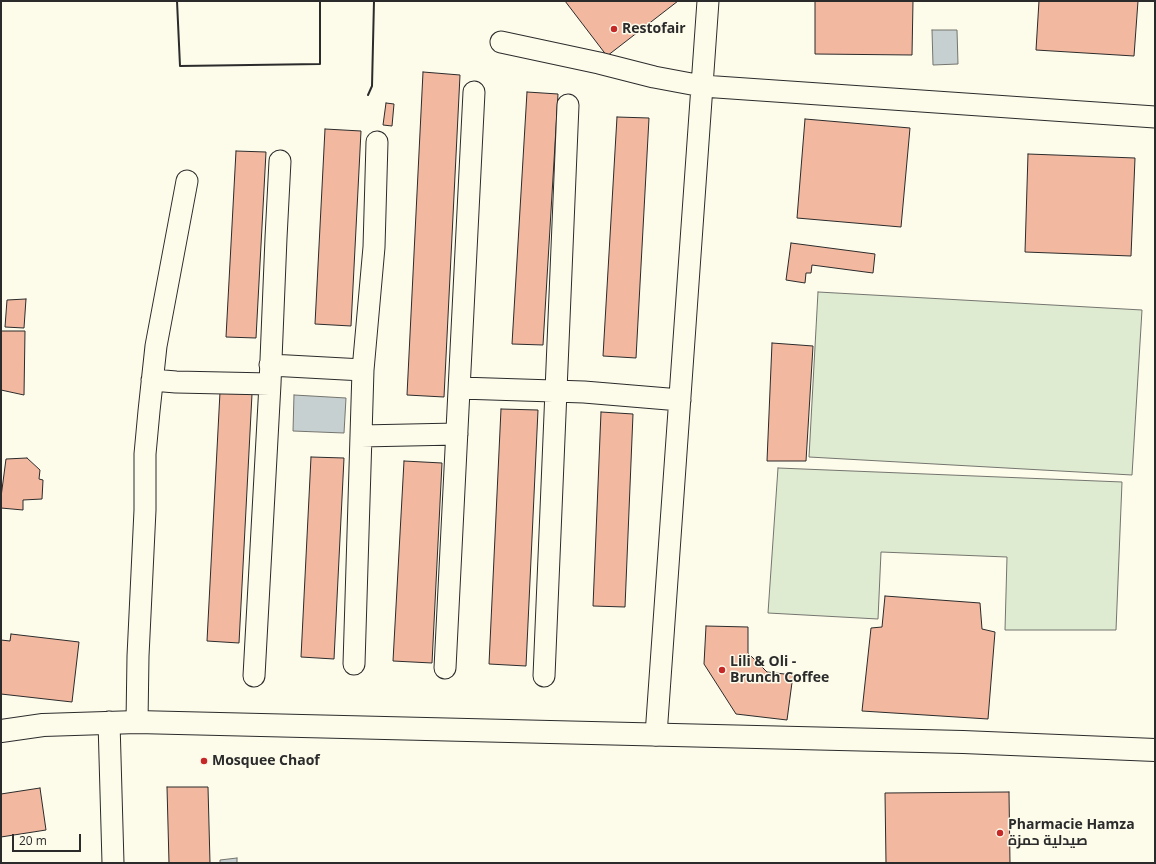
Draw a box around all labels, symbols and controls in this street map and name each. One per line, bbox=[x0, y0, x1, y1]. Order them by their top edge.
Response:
place label: Restofair bbox=[622, 21, 686, 37]
marker: Restofair bbox=[609, 24, 619, 34]
place label: Lili & Oli - Brunch Coffee bbox=[730, 654, 829, 686]
marker: Lili & Oli - Brunch Coffee bbox=[717, 665, 727, 675]
place label: Mosquee Chaof bbox=[212, 753, 320, 769]
marker: Mosquee Chaof bbox=[199, 756, 209, 766]
place label: Pharmacie Hamza صيدلية حمزة bbox=[1008, 817, 1135, 850]
scale bar bbox=[14, 826, 83, 852]
marker: Pharmacie Hamza صيدلية حمزة bbox=[995, 828, 1005, 838]
text: 20 m bbox=[19, 832, 47, 849]

